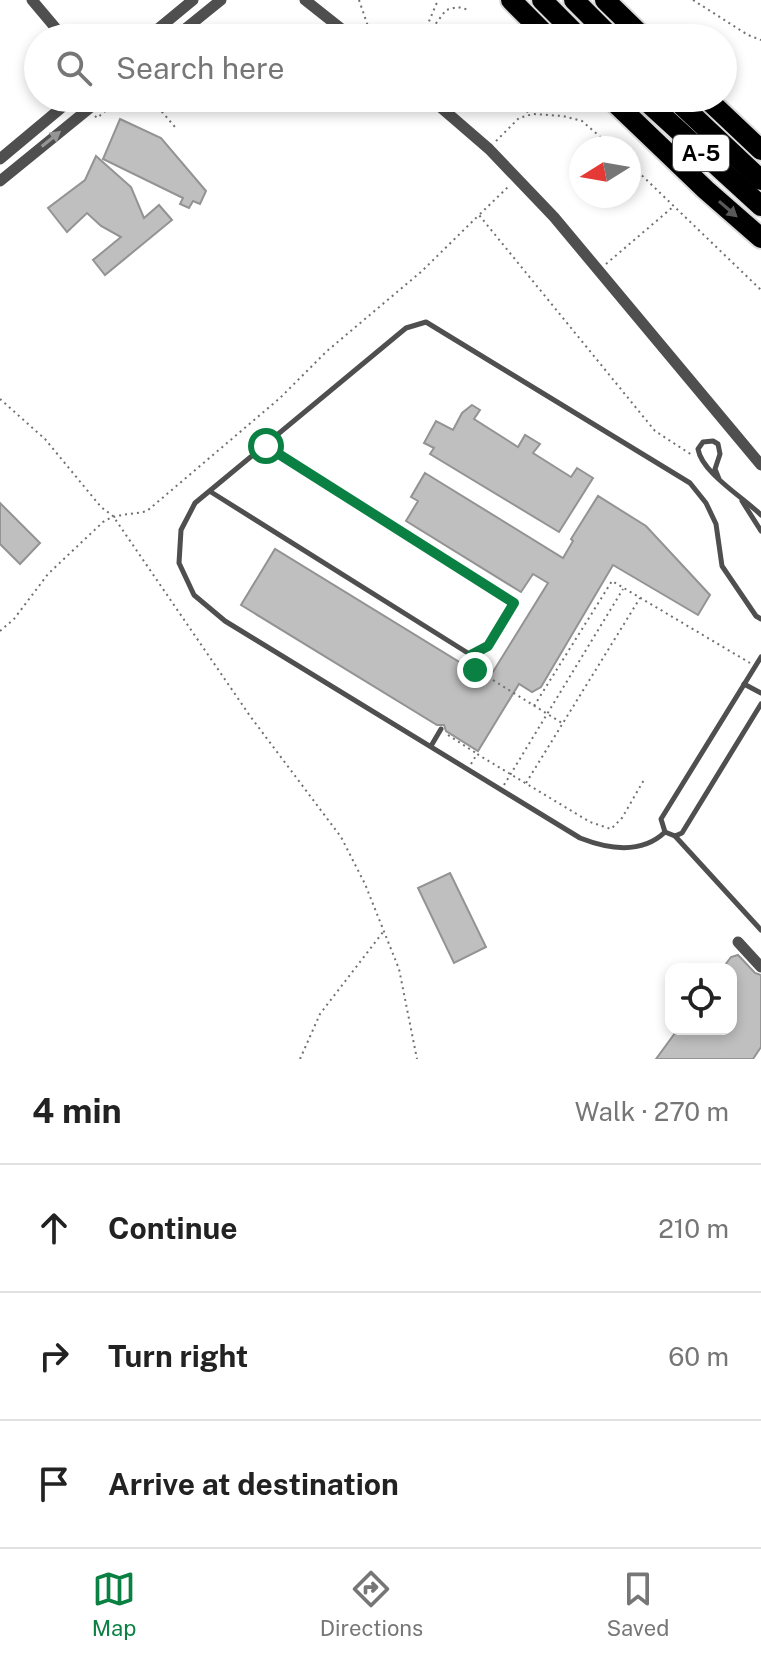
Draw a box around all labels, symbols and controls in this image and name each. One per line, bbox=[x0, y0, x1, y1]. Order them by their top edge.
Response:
search box bbox=[24, 24, 737, 112]
icon: search bbox=[52, 46, 96, 90]
text: Search here bbox=[116, 50, 284, 86]
one-way arrow bbox=[41, 132, 61, 148]
road number: A-5 bbox=[673, 135, 729, 171]
north arrow bbox=[569, 136, 641, 208]
one-way arrow bbox=[717, 200, 737, 217]
route start bbox=[248, 428, 284, 464]
route end bbox=[457, 652, 493, 688]
map controls bbox=[665, 963, 737, 1035]
button: locate bbox=[665, 963, 737, 1035]
text: 4 min bbox=[32, 1091, 122, 1131]
text: Walk · 270 m bbox=[575, 1096, 729, 1127]
icon: ahead bbox=[32, 1206, 76, 1250]
text: Continue bbox=[108, 1210, 238, 1246]
text: 210 m bbox=[658, 1213, 729, 1244]
icon: right bbox=[32, 1334, 76, 1378]
text: Turn right bbox=[108, 1338, 248, 1374]
text: 60 m bbox=[668, 1341, 729, 1372]
icon: arrive bbox=[32, 1462, 76, 1506]
text: Arrive at destination bbox=[108, 1466, 399, 1502]
tab: Map bbox=[92, 1567, 136, 1641]
tab: Directions bbox=[320, 1567, 423, 1641]
tab: Saved bbox=[606, 1567, 669, 1641]

